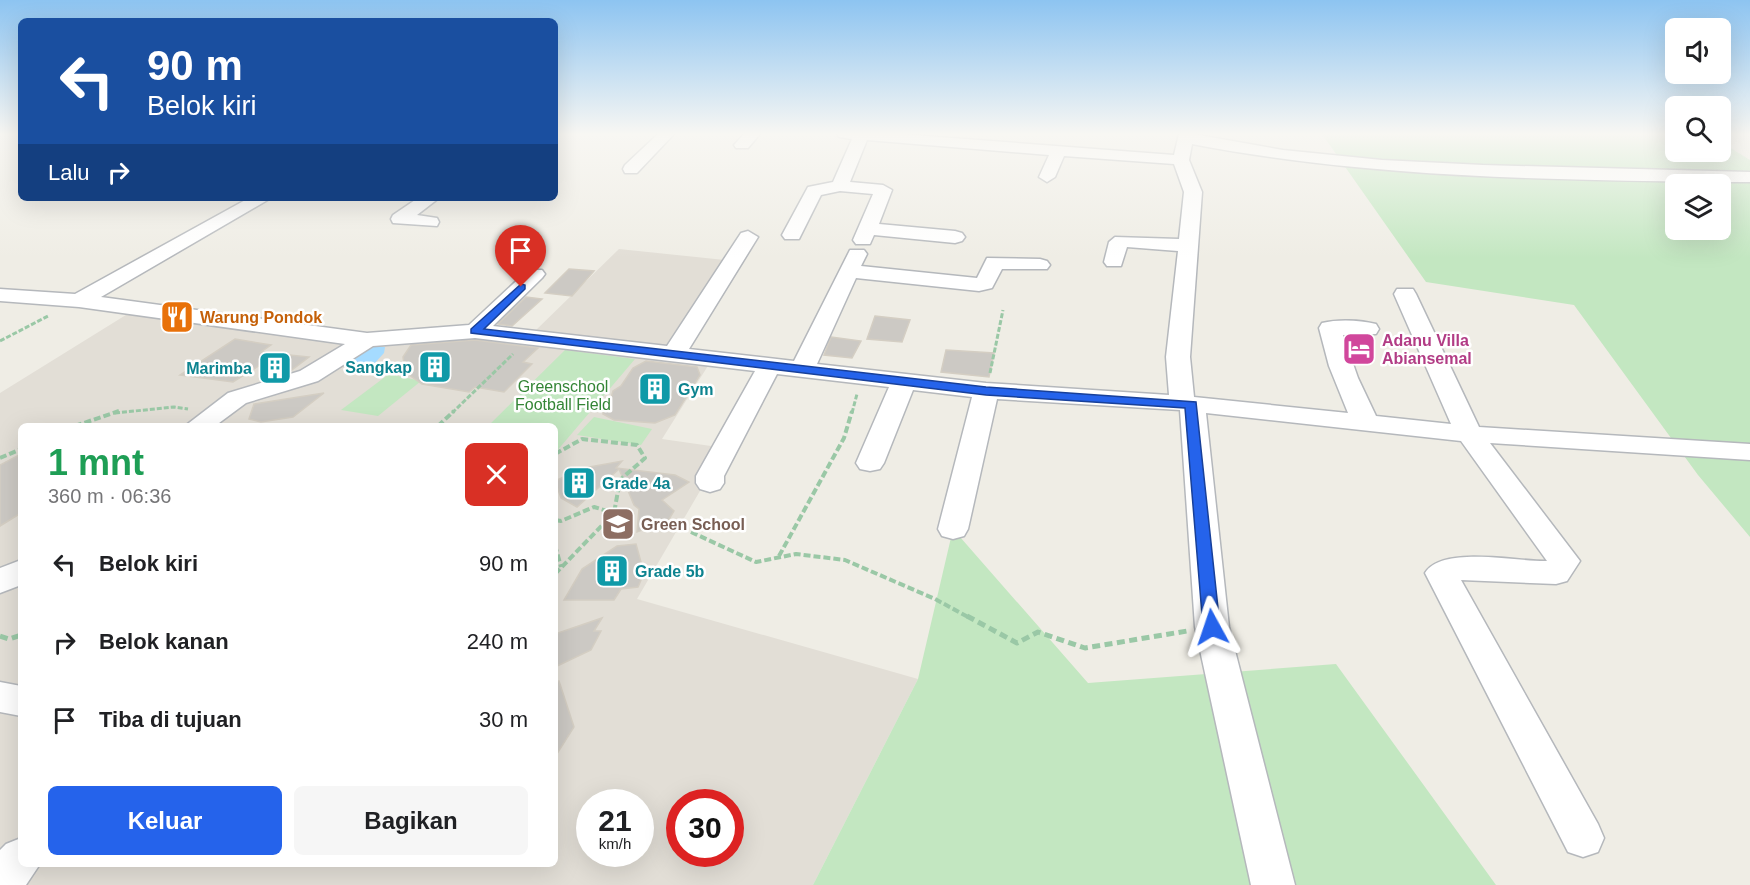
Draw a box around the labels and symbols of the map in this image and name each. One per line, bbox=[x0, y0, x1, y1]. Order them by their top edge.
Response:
pin bbox=[495, 225, 546, 287]
restaurant icon: Warung Pondok bbox=[159, 299, 195, 335]
place label: Warung Pondok bbox=[200, 309, 322, 326]
hotel icon: Adanu Villa Abiansemal bbox=[1341, 331, 1377, 367]
place label: Adanu Villa Abiansemal bbox=[1382, 332, 1472, 367]
building icon: Sangkap bbox=[417, 349, 453, 385]
building icon: Marimba bbox=[257, 350, 293, 386]
place label: Sangkap bbox=[345, 359, 412, 376]
place label: Marimba bbox=[186, 360, 252, 377]
building icon: Gym bbox=[637, 371, 673, 407]
park label: Greenschool Football Field bbox=[515, 378, 611, 413]
place label: Gym bbox=[678, 381, 714, 398]
building icon: Grade 4a bbox=[561, 465, 597, 501]
place label: Grade 4a bbox=[602, 475, 671, 492]
school or university icon: Green School bbox=[600, 506, 636, 542]
place label: Green School bbox=[641, 516, 745, 533]
building icon: Grade 5b bbox=[594, 553, 630, 589]
place label: Grade 5b bbox=[635, 563, 705, 580]
position arrow bbox=[1180, 595, 1244, 659]
speed limit sign: 30 bbox=[666, 789, 744, 867]

